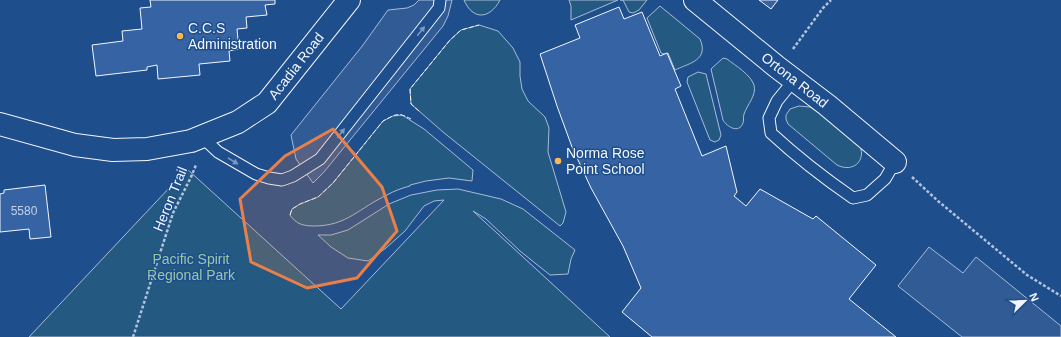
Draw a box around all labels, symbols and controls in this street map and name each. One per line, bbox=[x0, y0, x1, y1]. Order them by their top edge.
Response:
place label: C.C.S Administration bbox=[188, 20, 277, 52]
one-way arrow bbox=[416, 25, 425, 36]
street label: Acadia Road bbox=[265, 29, 327, 103]
marker: C.C.S Administration bbox=[175, 31, 185, 41]
street label: Ortona Road bbox=[758, 49, 832, 111]
one-way arrow bbox=[336, 128, 345, 139]
place label: Norma Rose Point School bbox=[566, 145, 645, 177]
marker: Norma Rose Point School bbox=[553, 156, 563, 166]
one-way arrow bbox=[227, 157, 239, 164]
street label: Heron Trail bbox=[150, 164, 190, 234]
house number: 5580 bbox=[11, 204, 38, 218]
park label: Pacific Spirit Regional Park bbox=[147, 251, 236, 283]
north arrow bbox=[1005, 281, 1045, 321]
text: N bbox=[1027, 291, 1041, 303]

